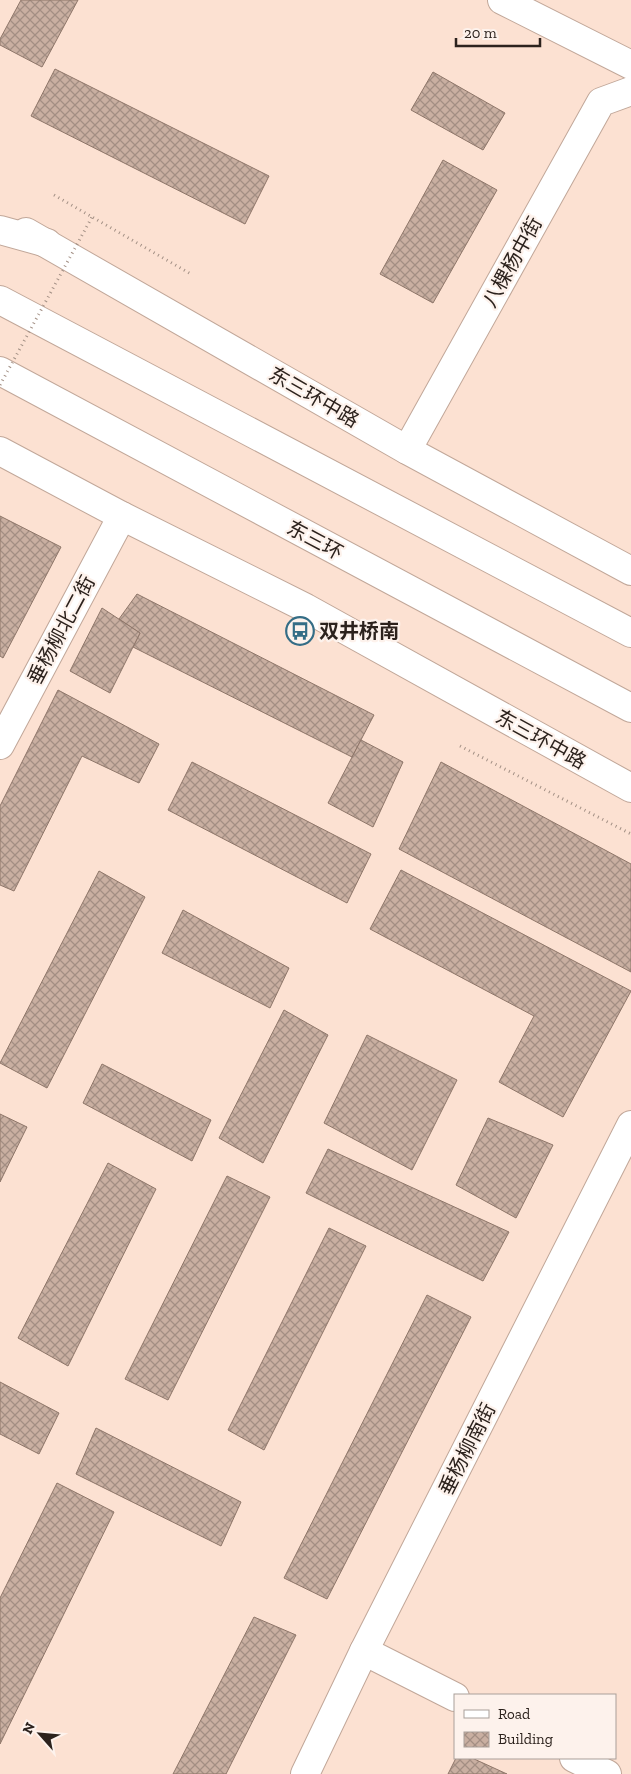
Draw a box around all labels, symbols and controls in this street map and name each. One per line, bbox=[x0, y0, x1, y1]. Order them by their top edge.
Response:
scale bar bbox=[456, 15, 540, 47]
text: 20 m bbox=[464, 24, 497, 42]
street label: 八棵杨中街 bbox=[477, 212, 547, 312]
street label: 东三环中路 bbox=[265, 362, 363, 432]
street label: 东三环 bbox=[283, 515, 347, 565]
street label: 垂杨柳北二街 bbox=[22, 571, 100, 689]
bus stop icon: 双井桥南 bbox=[285, 616, 315, 646]
place label: 双井桥南 bbox=[319, 619, 399, 643]
street label: 东三环中路 bbox=[491, 704, 591, 774]
street label: 垂杨柳南街 bbox=[434, 1399, 500, 1499]
legend bbox=[454, 1694, 616, 1759]
text: Road bbox=[498, 1705, 531, 1723]
north arrow bbox=[15, 1709, 65, 1759]
text: N bbox=[19, 1719, 39, 1737]
text: Building bbox=[498, 1730, 553, 1748]

